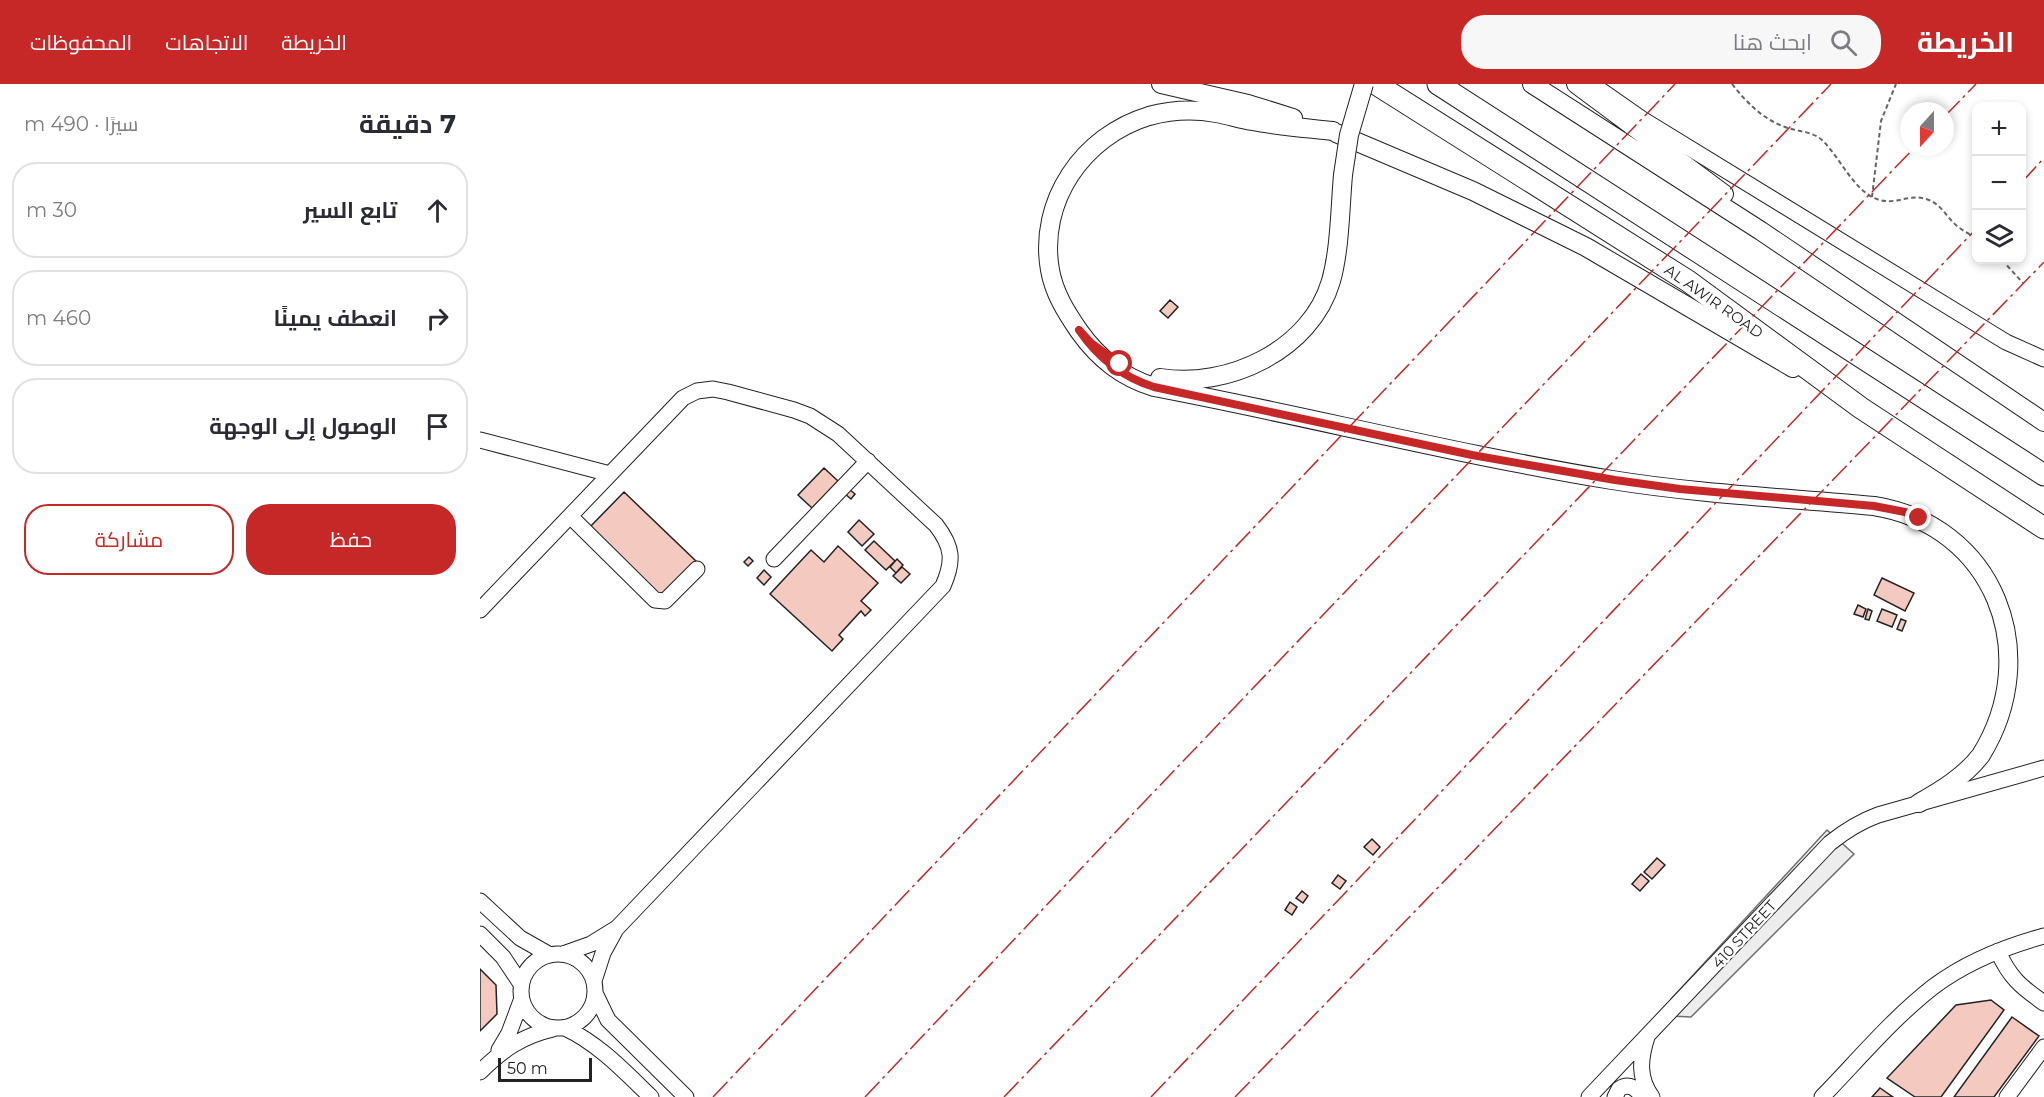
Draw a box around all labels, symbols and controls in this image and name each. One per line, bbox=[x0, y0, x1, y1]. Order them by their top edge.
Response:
search box bbox=[1461, 15, 1881, 69]
text: الخريطة bbox=[1917, 25, 2014, 59]
icon: search bbox=[1827, 26, 1860, 59]
text: ابحث هنا bbox=[1733, 29, 1812, 56]
text: المحفوظات bbox=[30, 30, 132, 55]
text: الاتجاهات bbox=[165, 30, 248, 55]
text: الخريطة bbox=[281, 30, 347, 55]
north arrow bbox=[1900, 102, 1954, 156]
map controls bbox=[1972, 102, 2026, 264]
button: + bbox=[1972, 102, 2026, 156]
text: 7 دقيقة bbox=[359, 108, 456, 140]
text: سيرًا · 490 m bbox=[24, 112, 138, 136]
button: − bbox=[1972, 156, 2026, 210]
icon: ahead bbox=[421, 194, 454, 227]
text: تابع السير bbox=[303, 197, 397, 224]
text: 30 m bbox=[26, 198, 77, 222]
button: layers bbox=[1972, 210, 2026, 264]
street label: AL AWIR ROAD bbox=[1661, 260, 1767, 342]
icon: right bbox=[421, 302, 454, 335]
text: انعطف يمينًا bbox=[273, 305, 397, 332]
text: 460 m bbox=[26, 306, 91, 330]
route start bbox=[1106, 350, 1132, 376]
icon: arrive bbox=[421, 410, 454, 443]
text: الوصول إلى الوجهة bbox=[209, 413, 397, 440]
button: مشاركة bbox=[24, 504, 234, 575]
button: حفظ bbox=[246, 504, 456, 575]
route end bbox=[1905, 504, 1931, 530]
street label: 410 STREET bbox=[1708, 896, 1781, 972]
scale bar bbox=[498, 1055, 592, 1082]
text: 50 m bbox=[507, 1059, 548, 1078]

